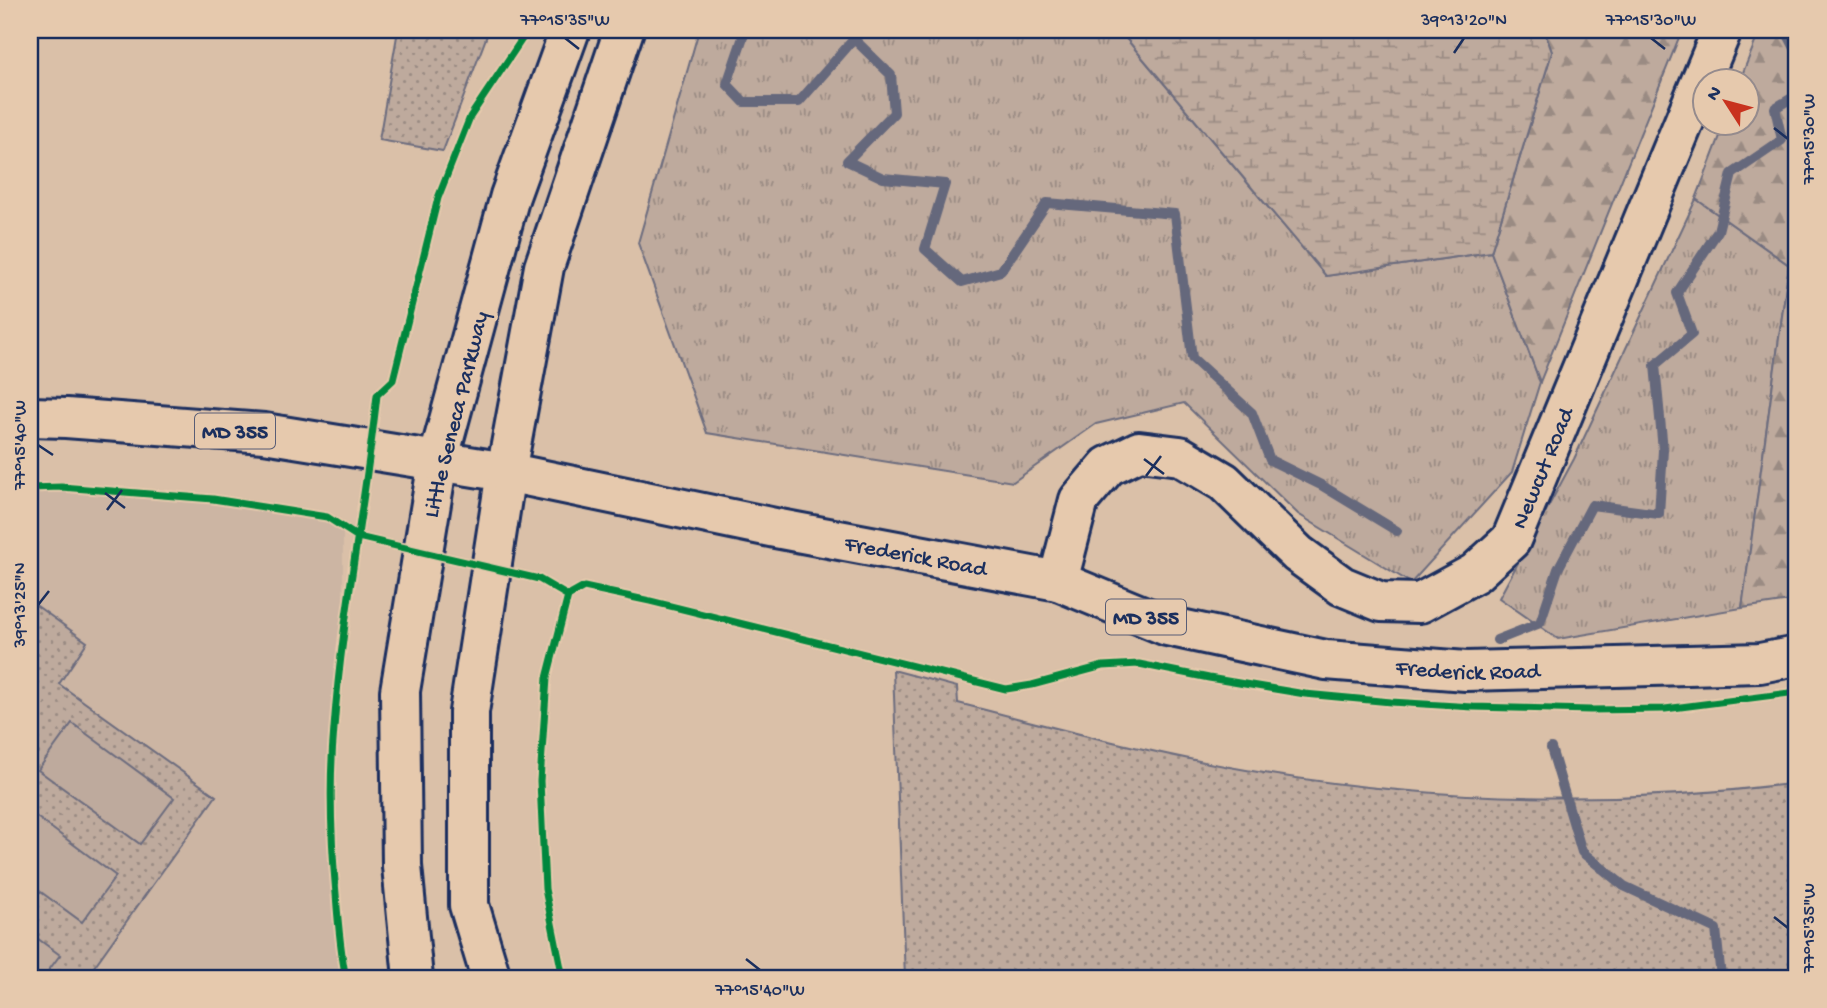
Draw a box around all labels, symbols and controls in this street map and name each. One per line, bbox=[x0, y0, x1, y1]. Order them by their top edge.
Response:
text: 77°15'35"W bbox=[519, 11, 610, 32]
text: 39°13'20"N bbox=[1420, 11, 1507, 32]
text: 77°15'30"W bbox=[1605, 11, 1696, 32]
north arrow bbox=[1690, 66, 1760, 136]
text: N bbox=[1702, 82, 1728, 106]
text: 77°15'30"W bbox=[1800, 94, 1821, 185]
street label: Little Seneca Parkway bbox=[419, 309, 496, 521]
text: 77°15'40"W bbox=[11, 400, 32, 491]
street label: Newcut Road bbox=[1507, 403, 1582, 533]
road number: MD 355 bbox=[195, 414, 275, 448]
street label: Frederick Road bbox=[841, 531, 990, 585]
text: 39°13'25"N bbox=[11, 562, 32, 649]
road number: MD 355 bbox=[1106, 600, 1186, 634]
street label: Frederick Road bbox=[1393, 655, 1542, 688]
text: 77°15'35"W bbox=[1800, 883, 1821, 974]
text: 77°15'40"W bbox=[714, 981, 805, 1002]

